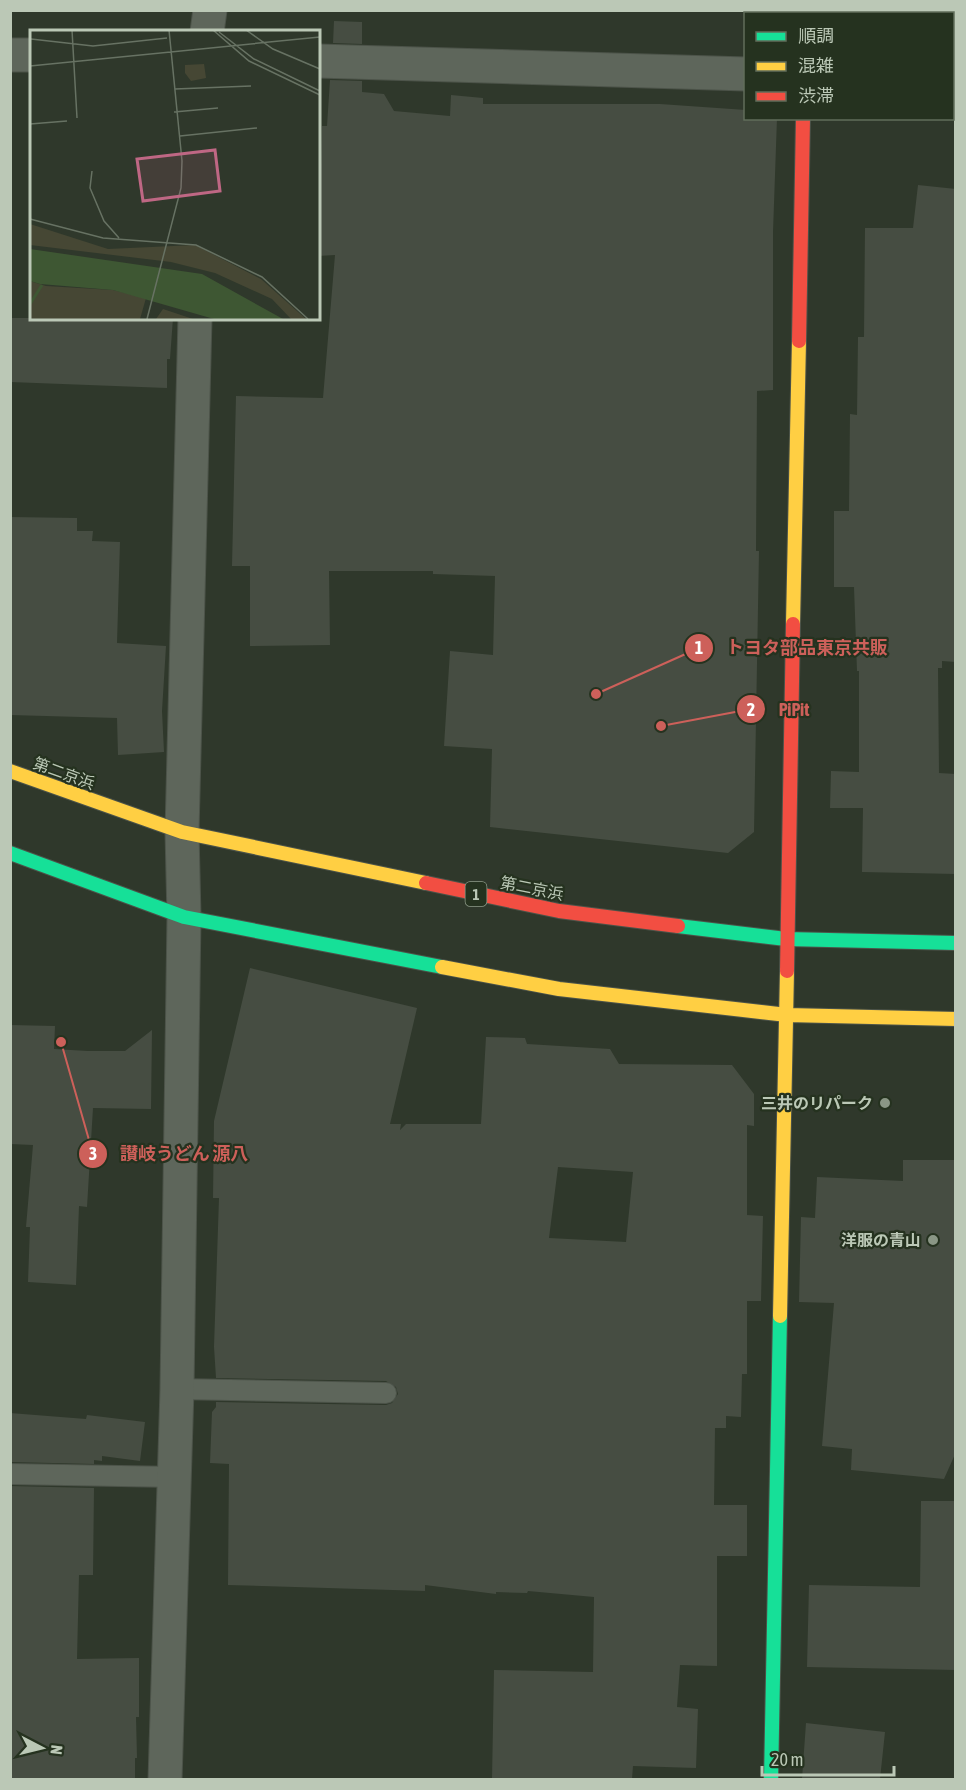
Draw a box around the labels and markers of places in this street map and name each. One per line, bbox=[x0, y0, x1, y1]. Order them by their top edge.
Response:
callout: トヨタ部品東京共販 bbox=[684, 630, 900, 666]
callout: PiPit bbox=[736, 691, 821, 727]
place label: 三井のリパーク bbox=[761, 1094, 873, 1112]
marker: 三井のリパーク bbox=[878, 1096, 892, 1110]
callout: 讃岐うどん 源八 bbox=[78, 1136, 261, 1172]
place label: 洋服の青山 bbox=[841, 1231, 921, 1249]
marker: 洋服の青山 bbox=[926, 1233, 940, 1247]

